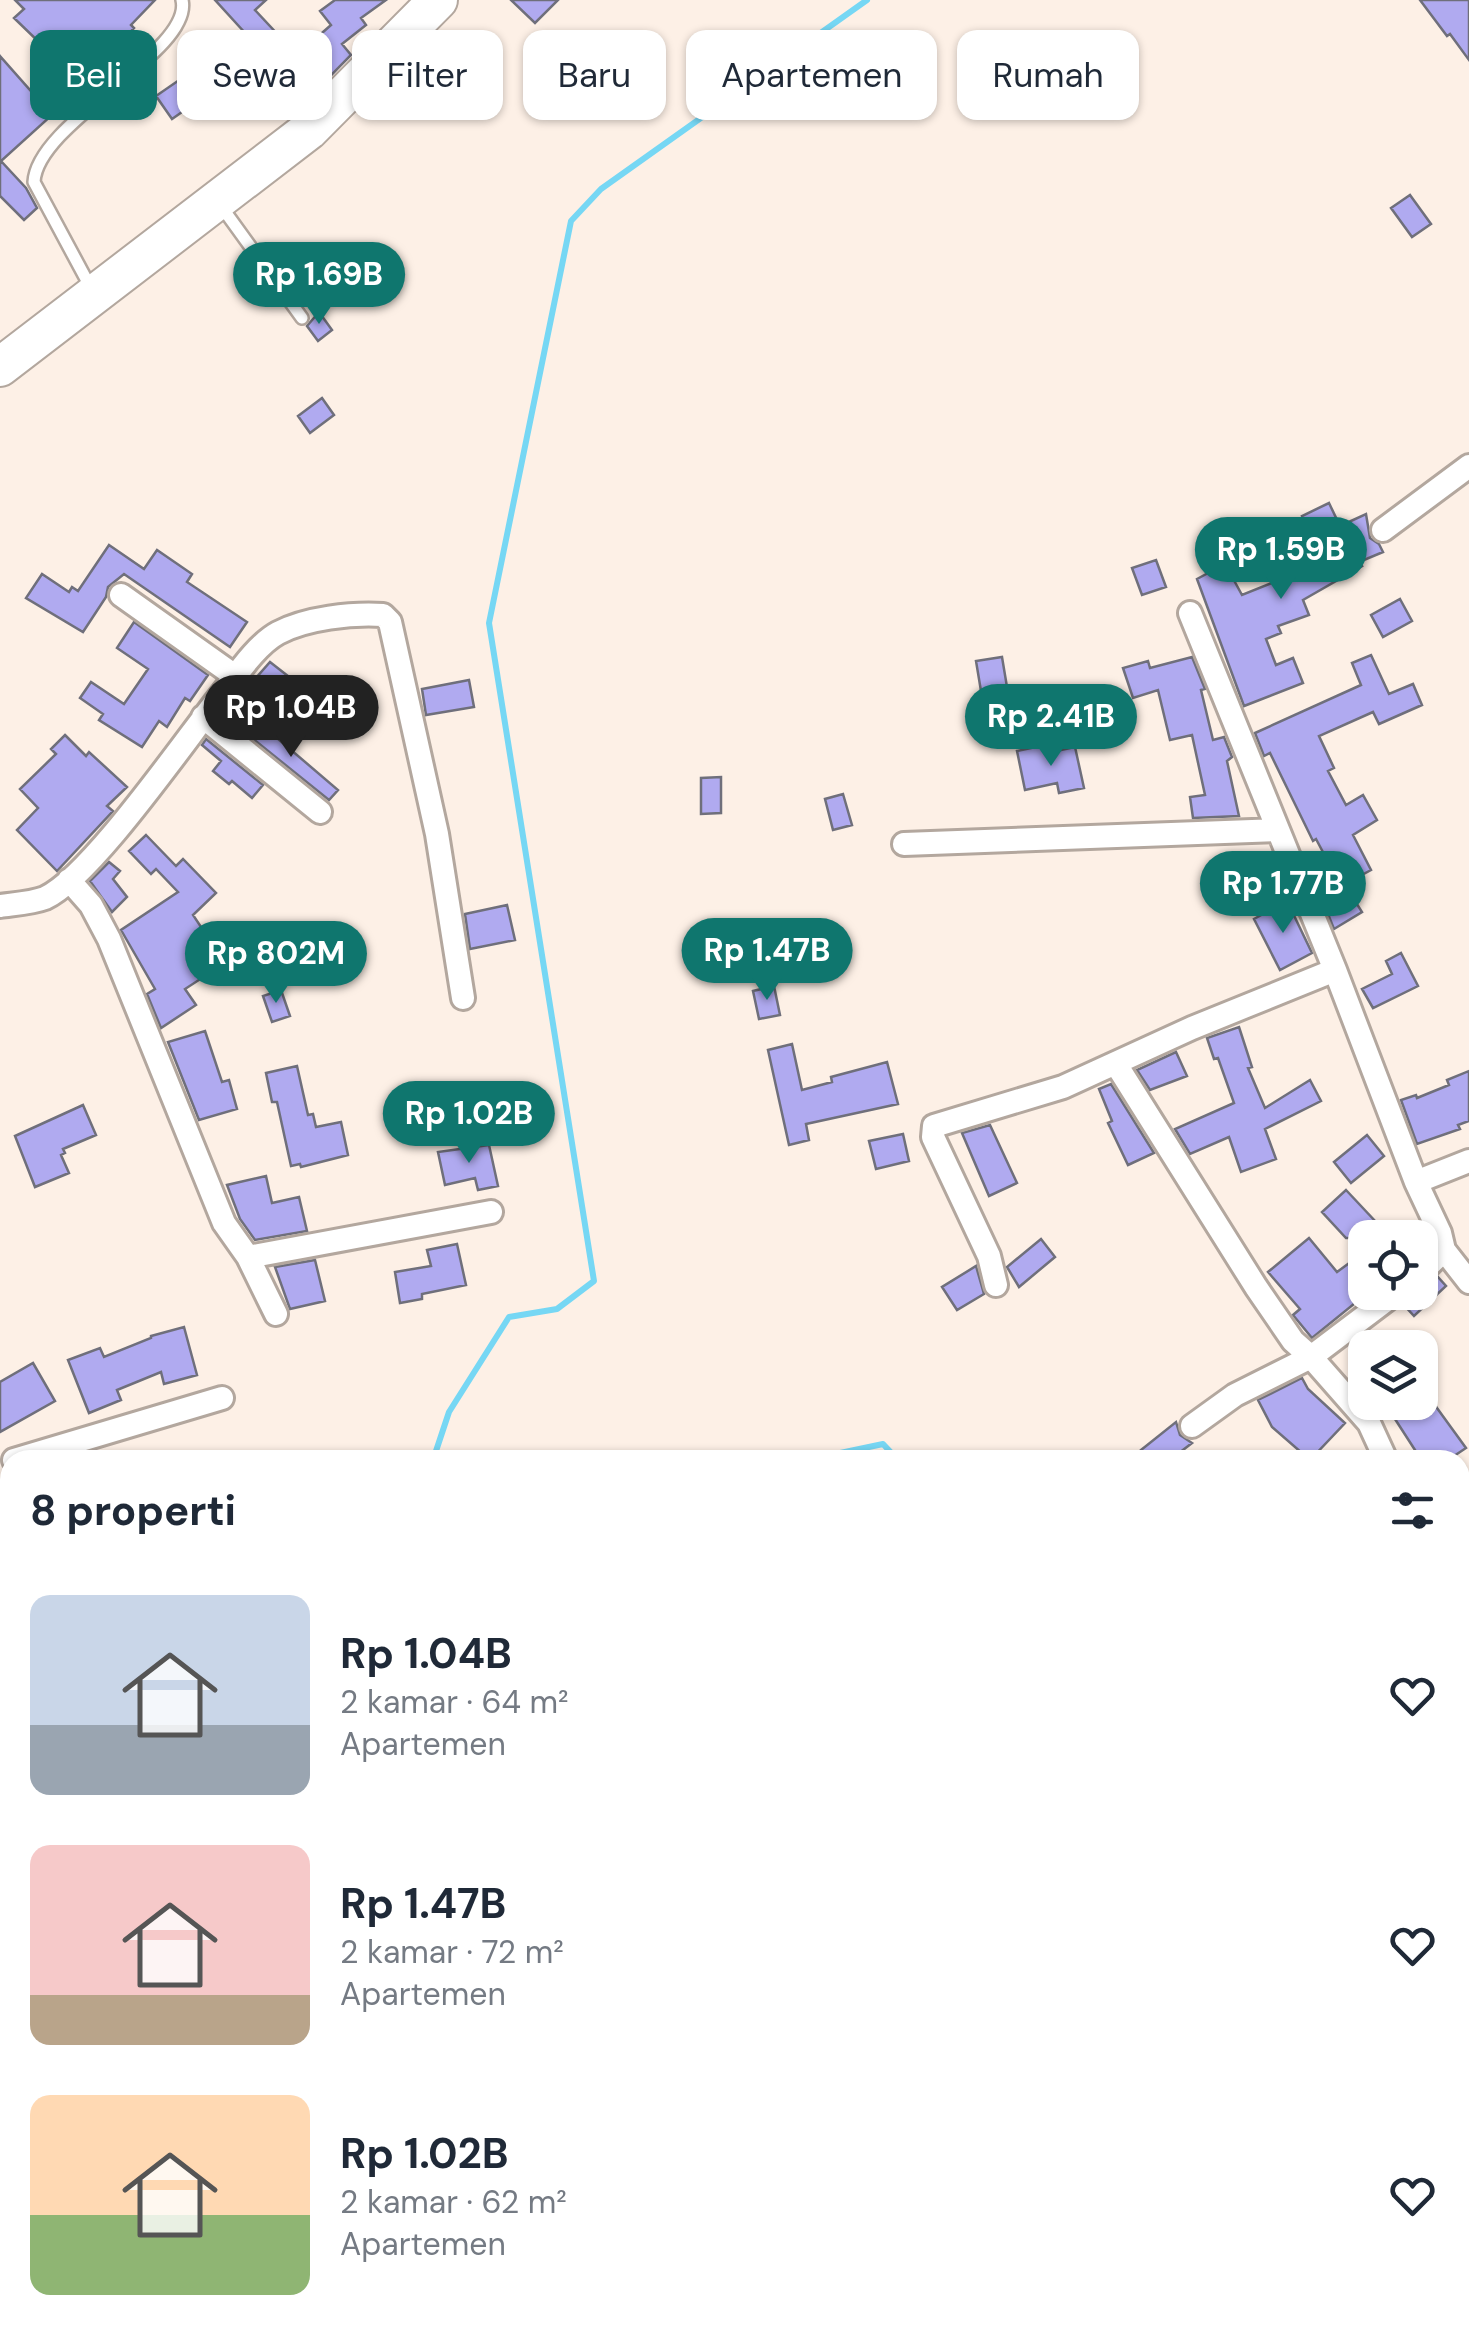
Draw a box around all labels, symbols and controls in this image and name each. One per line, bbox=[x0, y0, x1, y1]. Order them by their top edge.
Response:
chip: Beli bbox=[30, 30, 157, 120]
chip: Sewa bbox=[177, 30, 332, 120]
chip: Filter bbox=[352, 30, 503, 120]
chip: Baru bbox=[523, 30, 666, 120]
chip: Apartemen bbox=[686, 30, 937, 120]
chip: Rumah bbox=[957, 30, 1139, 120]
pin: Rp 1.69B bbox=[216, 242, 422, 327]
text: Rp 1.69B bbox=[255, 253, 383, 295]
pin: Rp 1.59B bbox=[1178, 517, 1384, 602]
text: Rp 1.59B bbox=[1217, 528, 1345, 570]
pin: Rp 1.04B bbox=[188, 675, 394, 760]
pin: Rp 2.41B bbox=[948, 684, 1154, 769]
text: Rp 1.04B bbox=[226, 686, 356, 728]
text: Rp 2.41B bbox=[987, 695, 1115, 737]
pin: Rp 1.77B bbox=[1180, 851, 1386, 936]
text: Rp 1.77B bbox=[1222, 862, 1344, 904]
pin: Rp 1.47B bbox=[664, 918, 870, 1003]
pin: Rp 802M bbox=[184, 921, 368, 1006]
text: Rp 1.47B bbox=[704, 929, 830, 971]
text: Rp 802M bbox=[207, 932, 345, 974]
pin: Rp 1.02B bbox=[366, 1081, 572, 1166]
text: Rp 1.02B bbox=[405, 1092, 533, 1134]
map controls bbox=[1348, 1220, 1438, 1420]
button: locate bbox=[1348, 1220, 1438, 1310]
button: layers bbox=[1348, 1330, 1438, 1420]
text: 8 properti bbox=[30, 1483, 236, 1538]
icon: filters bbox=[1385, 1483, 1440, 1538]
text: Rp 1.04B bbox=[340, 1626, 512, 1681]
icon: home bbox=[110, 1635, 230, 1755]
icon: heart bbox=[1385, 1668, 1440, 1723]
text: 2 kamar · 64 m² bbox=[340, 1681, 569, 1723]
text: Apartemen bbox=[340, 1723, 506, 1765]
text: Rp 1.47B bbox=[340, 1876, 506, 1931]
icon: home bbox=[110, 1885, 230, 2005]
icon: heart bbox=[1385, 1918, 1440, 1973]
text: 2 kamar · 72 m² bbox=[340, 1931, 564, 1973]
text: Apartemen bbox=[340, 1973, 506, 2015]
text: Rp 1.02B bbox=[340, 2126, 509, 2181]
icon: home bbox=[110, 2135, 230, 2255]
icon: heart bbox=[1385, 2168, 1440, 2223]
text: 2 kamar · 62 m² bbox=[340, 2181, 567, 2223]
text: Apartemen bbox=[340, 2223, 506, 2265]

